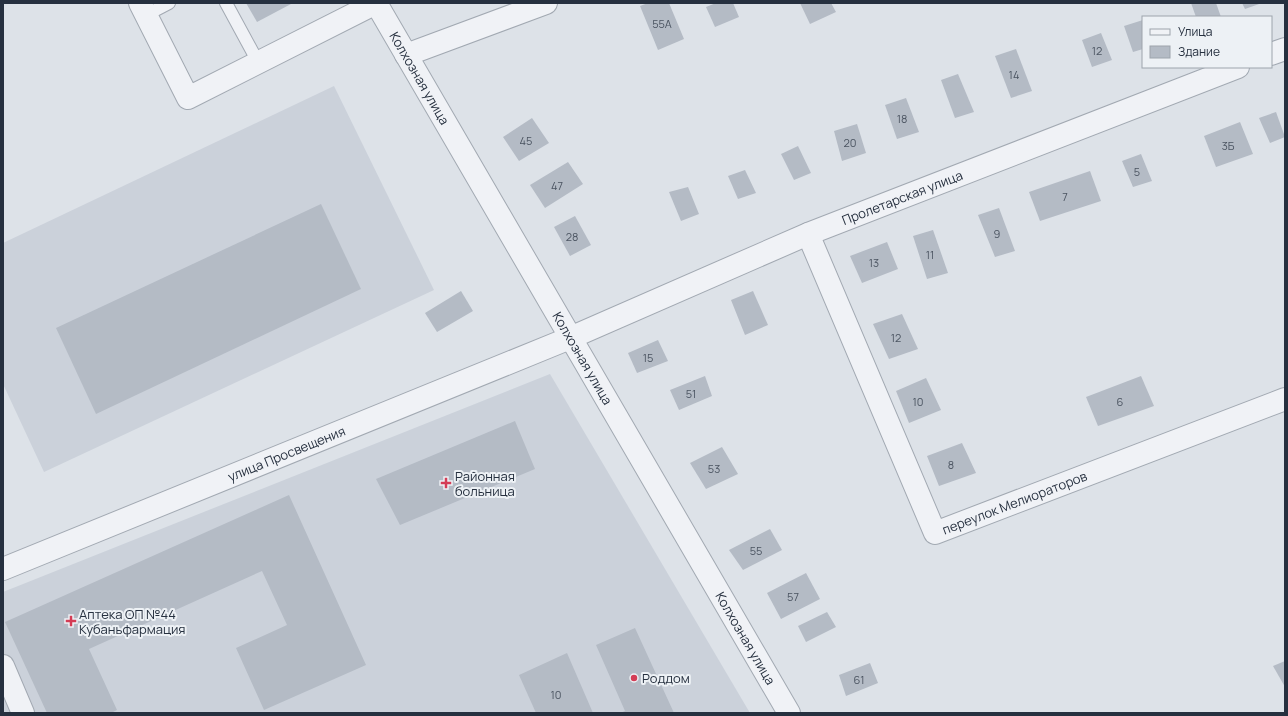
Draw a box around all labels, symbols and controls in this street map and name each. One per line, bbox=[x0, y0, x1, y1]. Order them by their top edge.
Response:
house number: 55А bbox=[652, 16, 672, 31]
legend bbox=[1142, 16, 1272, 68]
text: Улица bbox=[1178, 23, 1212, 40]
street label: Колхозная улица bbox=[386, 28, 454, 128]
house number: 12 bbox=[1092, 43, 1102, 58]
text: Здание bbox=[1178, 43, 1220, 60]
house number: 14 bbox=[1009, 67, 1019, 82]
house number: 18 bbox=[897, 111, 907, 126]
house number: 45 bbox=[520, 133, 532, 148]
house number: 20 bbox=[844, 135, 856, 150]
house number: 3Б bbox=[1222, 138, 1235, 153]
house number: 5 bbox=[1134, 164, 1140, 179]
street label: Пролетарская улица bbox=[839, 166, 965, 229]
house number: 47 bbox=[551, 178, 563, 193]
house number: 7 bbox=[1062, 189, 1068, 204]
house number: 9 bbox=[994, 226, 1001, 241]
house number: 28 bbox=[566, 229, 578, 244]
house number: 11 bbox=[926, 247, 934, 262]
house number: 13 bbox=[869, 255, 879, 270]
street label: Колхозная улица bbox=[549, 309, 617, 408]
house number: 12 bbox=[891, 330, 901, 345]
house number: 15 bbox=[643, 350, 653, 365]
house number: 51 bbox=[686, 386, 696, 401]
house number: 10 bbox=[912, 394, 924, 409]
house number: 6 bbox=[1117, 394, 1124, 409]
street label: улица Просвещения bbox=[225, 422, 348, 486]
house number: 8 bbox=[948, 457, 954, 472]
house number: 53 bbox=[708, 461, 720, 476]
place label: Районная больница bbox=[455, 467, 515, 500]
street label: переулок Мелиораторов bbox=[940, 467, 1090, 538]
marker: Районная больница bbox=[440, 477, 452, 489]
house number: 55 bbox=[750, 543, 762, 558]
street label: Колхозная улица bbox=[711, 589, 780, 688]
house number: 57 bbox=[787, 589, 799, 604]
place label: Аптека ОП №44 Кубаньфармация bbox=[79, 605, 186, 638]
marker: Аптека ОП №44 Кубаньфармация bbox=[66, 616, 76, 626]
place label: Роддом bbox=[642, 669, 690, 687]
house number: 61 bbox=[854, 672, 864, 687]
marker: Роддом bbox=[629, 673, 639, 683]
house number: 10 bbox=[550, 687, 562, 702]

